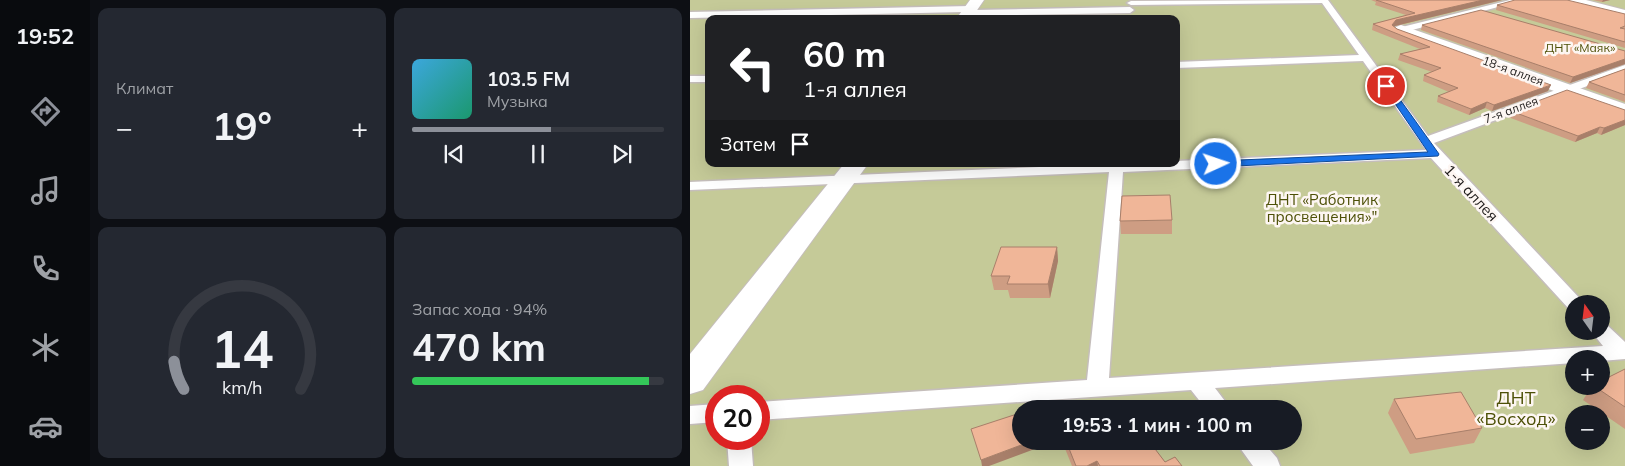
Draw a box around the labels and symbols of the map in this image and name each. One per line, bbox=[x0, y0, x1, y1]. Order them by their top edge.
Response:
park label: ДНТ «Маяк» bbox=[1545, 40, 1616, 55]
street label: 18-я аллея bbox=[1481, 53, 1546, 89]
pin bbox=[1365, 65, 1407, 107]
street label: 7-я аллея bbox=[1482, 93, 1540, 126]
position arrow bbox=[1189, 137, 1241, 189]
street label: 1-я аллея bbox=[1440, 160, 1502, 225]
park label: ДНТ «Работник просвещения»" bbox=[1266, 190, 1379, 226]
north arrow bbox=[1565, 295, 1610, 340]
speed limit sign: 20 bbox=[705, 385, 770, 450]
park label: ДНТ «Восход» bbox=[1477, 386, 1555, 430]

